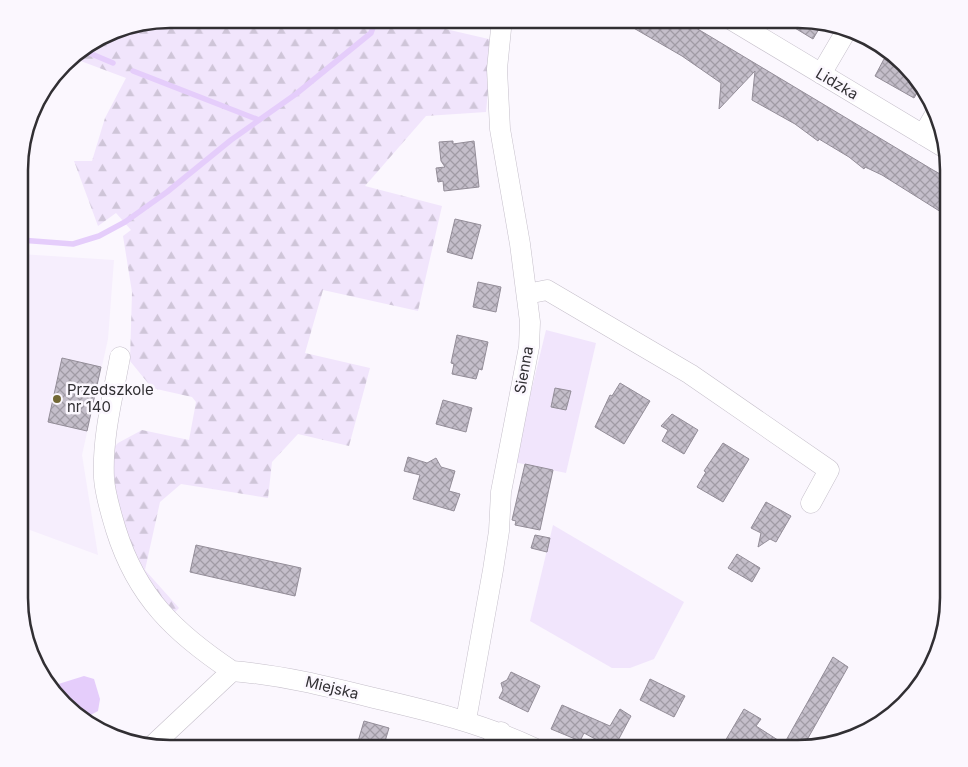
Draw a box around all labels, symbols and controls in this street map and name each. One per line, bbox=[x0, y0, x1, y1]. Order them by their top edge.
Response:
street label: Lidzka bbox=[813, 64, 862, 104]
street label: Sienna bbox=[510, 345, 537, 395]
place label: Przedszkole nr 140 bbox=[67, 380, 154, 416]
marker: Przedszkole nr 140 bbox=[51, 393, 63, 405]
street label: Miejska bbox=[304, 672, 361, 703]

